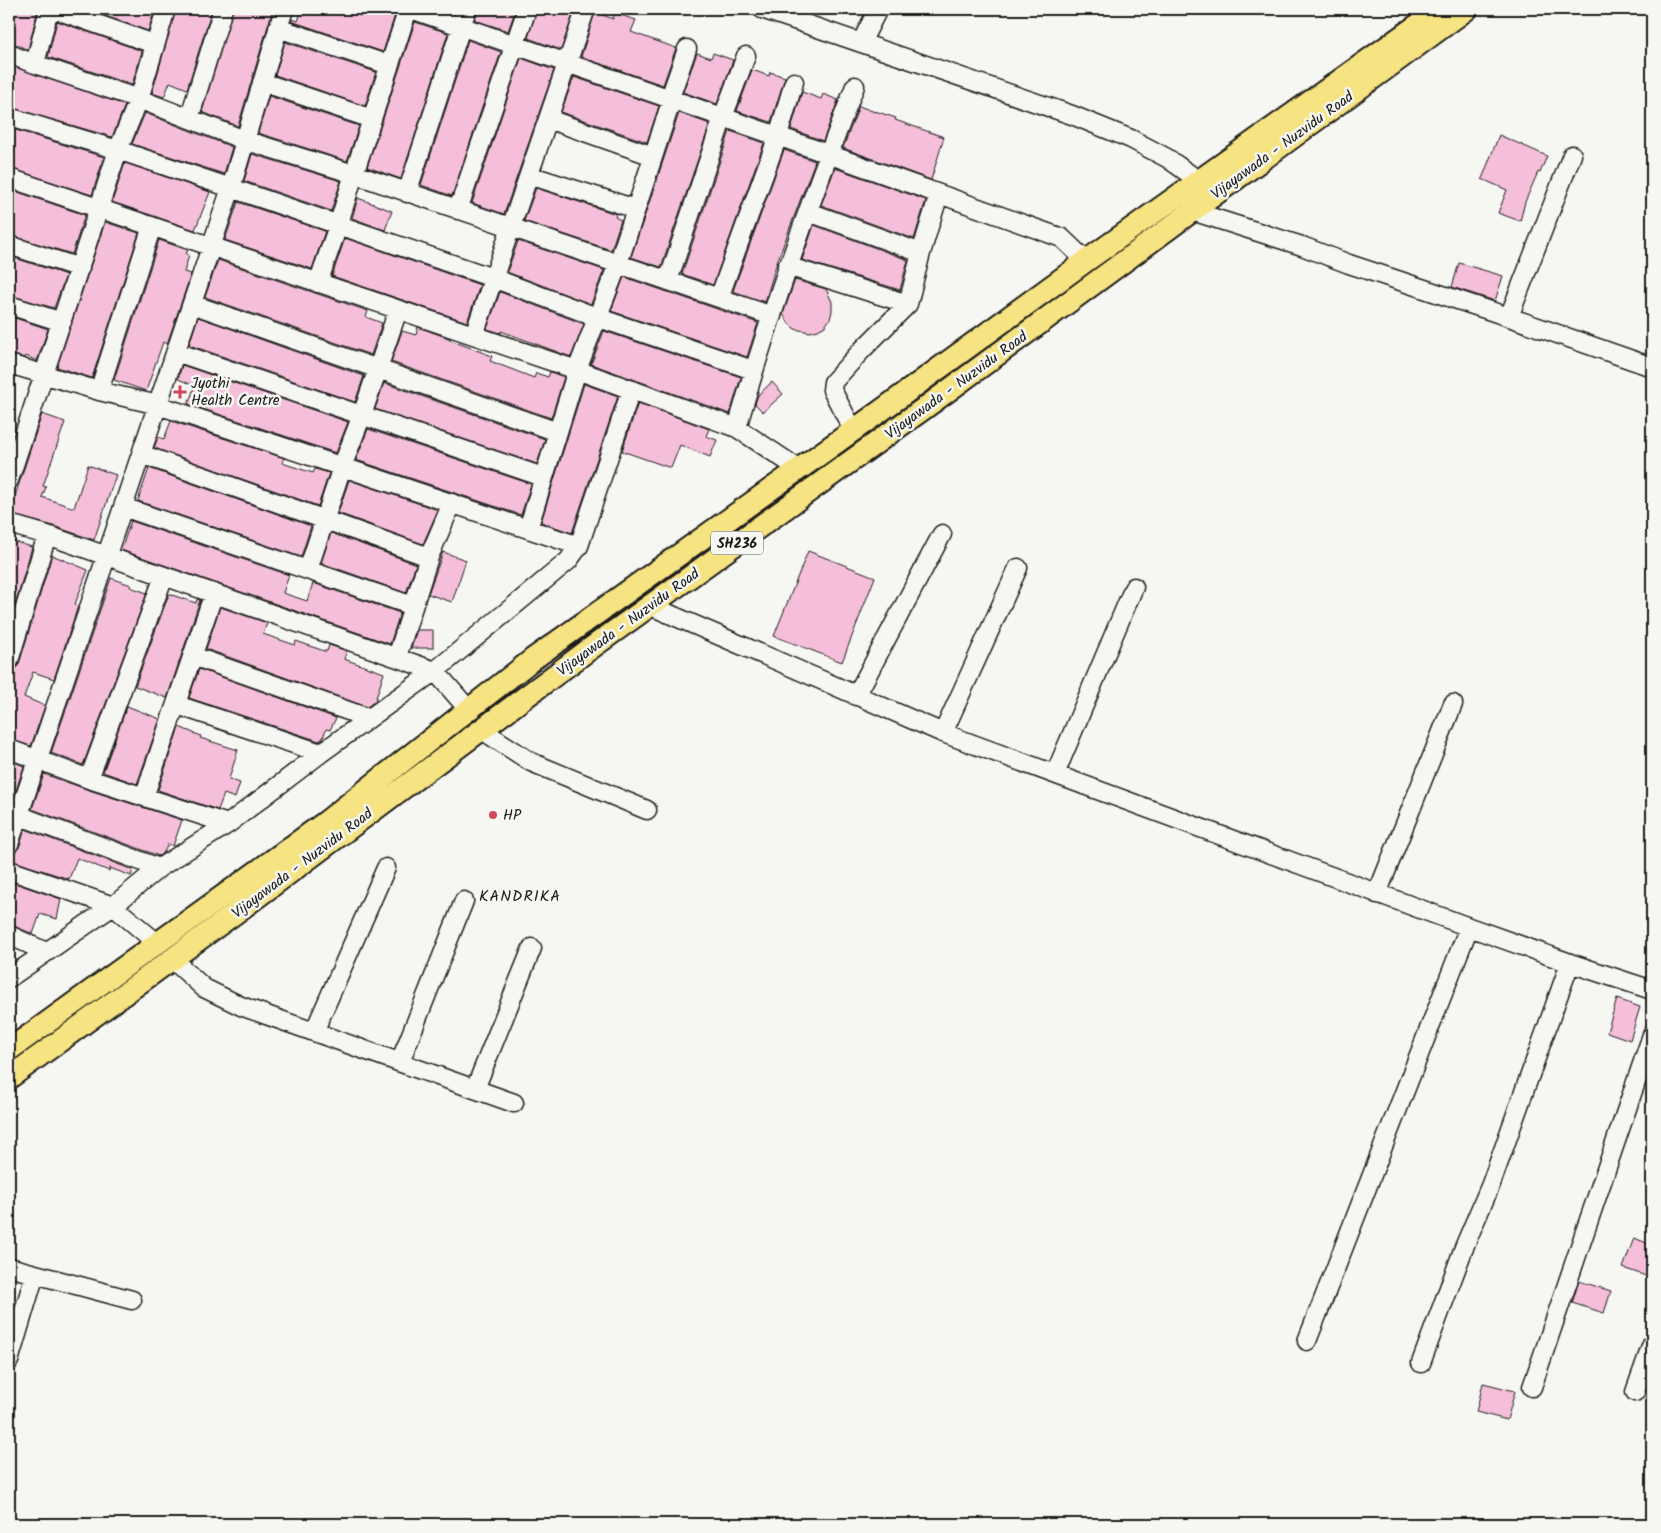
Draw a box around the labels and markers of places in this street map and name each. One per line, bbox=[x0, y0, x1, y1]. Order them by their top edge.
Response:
place label: Jyothi Health Centre bbox=[191, 372, 280, 413]
marker: Jyothi Health Centre bbox=[173, 385, 187, 399]
place label: HP bbox=[503, 804, 522, 828]
marker: HP bbox=[487, 809, 499, 821]

